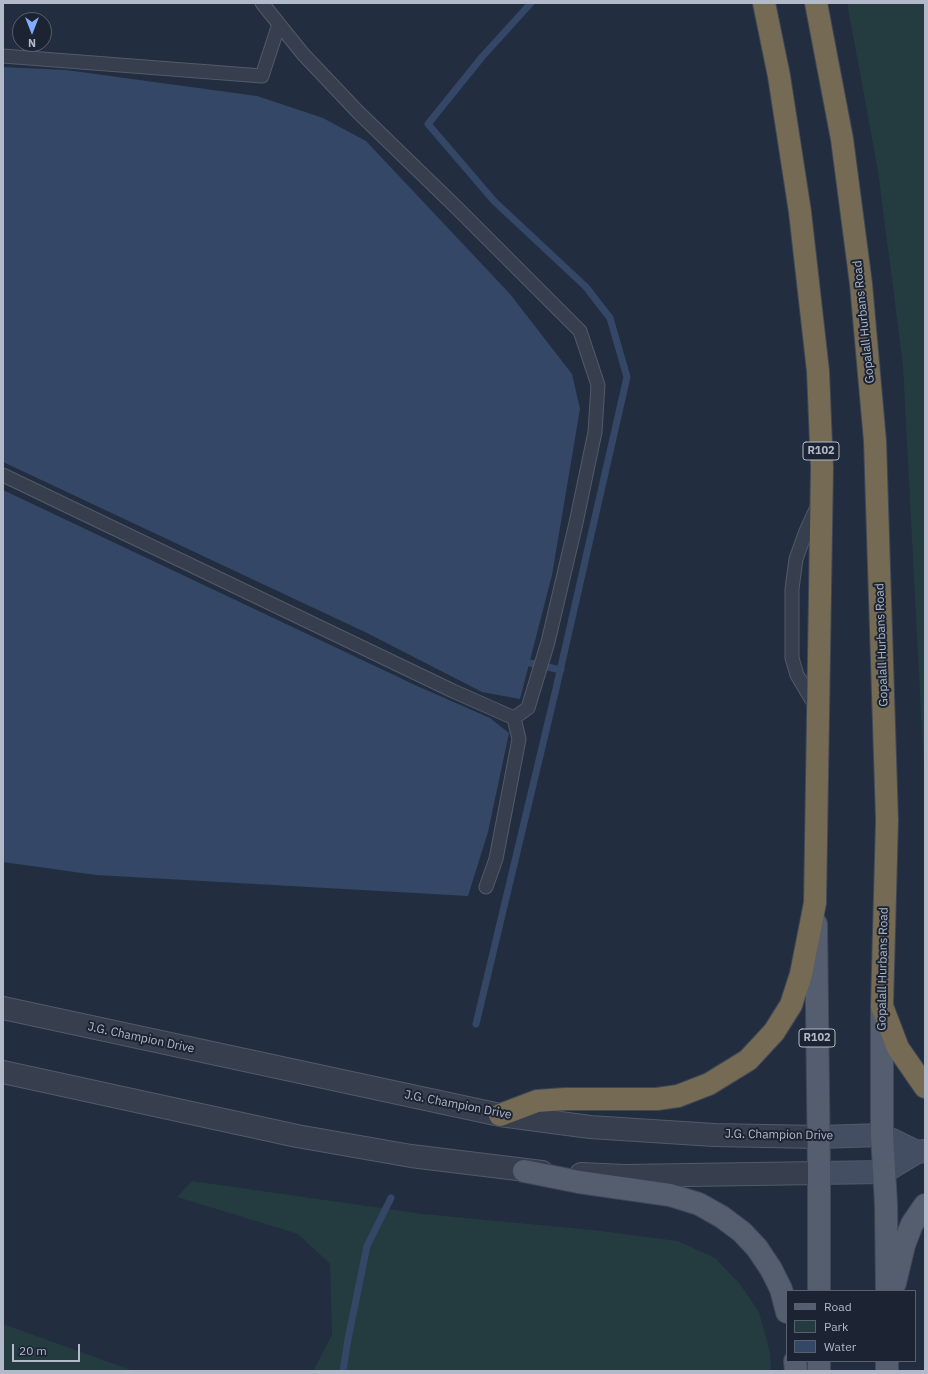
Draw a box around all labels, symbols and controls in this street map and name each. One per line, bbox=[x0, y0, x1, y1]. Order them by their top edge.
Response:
north arrow bbox=[12, 12, 52, 52]
text: N bbox=[28, 36, 36, 50]
street label: Gopalall Hurbans Road bbox=[850, 260, 878, 384]
road number: R102 bbox=[803, 442, 839, 460]
street label: Gopalall Hurbans Road bbox=[873, 583, 891, 707]
street label: Gopalall Hurbans Road bbox=[875, 907, 891, 1031]
street label: J.G. Champion Drive bbox=[86, 1020, 196, 1056]
road number: R102 bbox=[799, 1029, 835, 1047]
street label: J.G. Champion Drive bbox=[403, 1088, 513, 1122]
street label: J.G. Champion Drive bbox=[725, 1127, 833, 1143]
legend bbox=[786, 1290, 916, 1362]
text: Road bbox=[824, 1299, 852, 1314]
text: Park bbox=[824, 1319, 848, 1334]
scale bar bbox=[14, 1336, 82, 1362]
text: Water bbox=[824, 1339, 856, 1354]
text: 20 m bbox=[19, 1343, 47, 1358]

